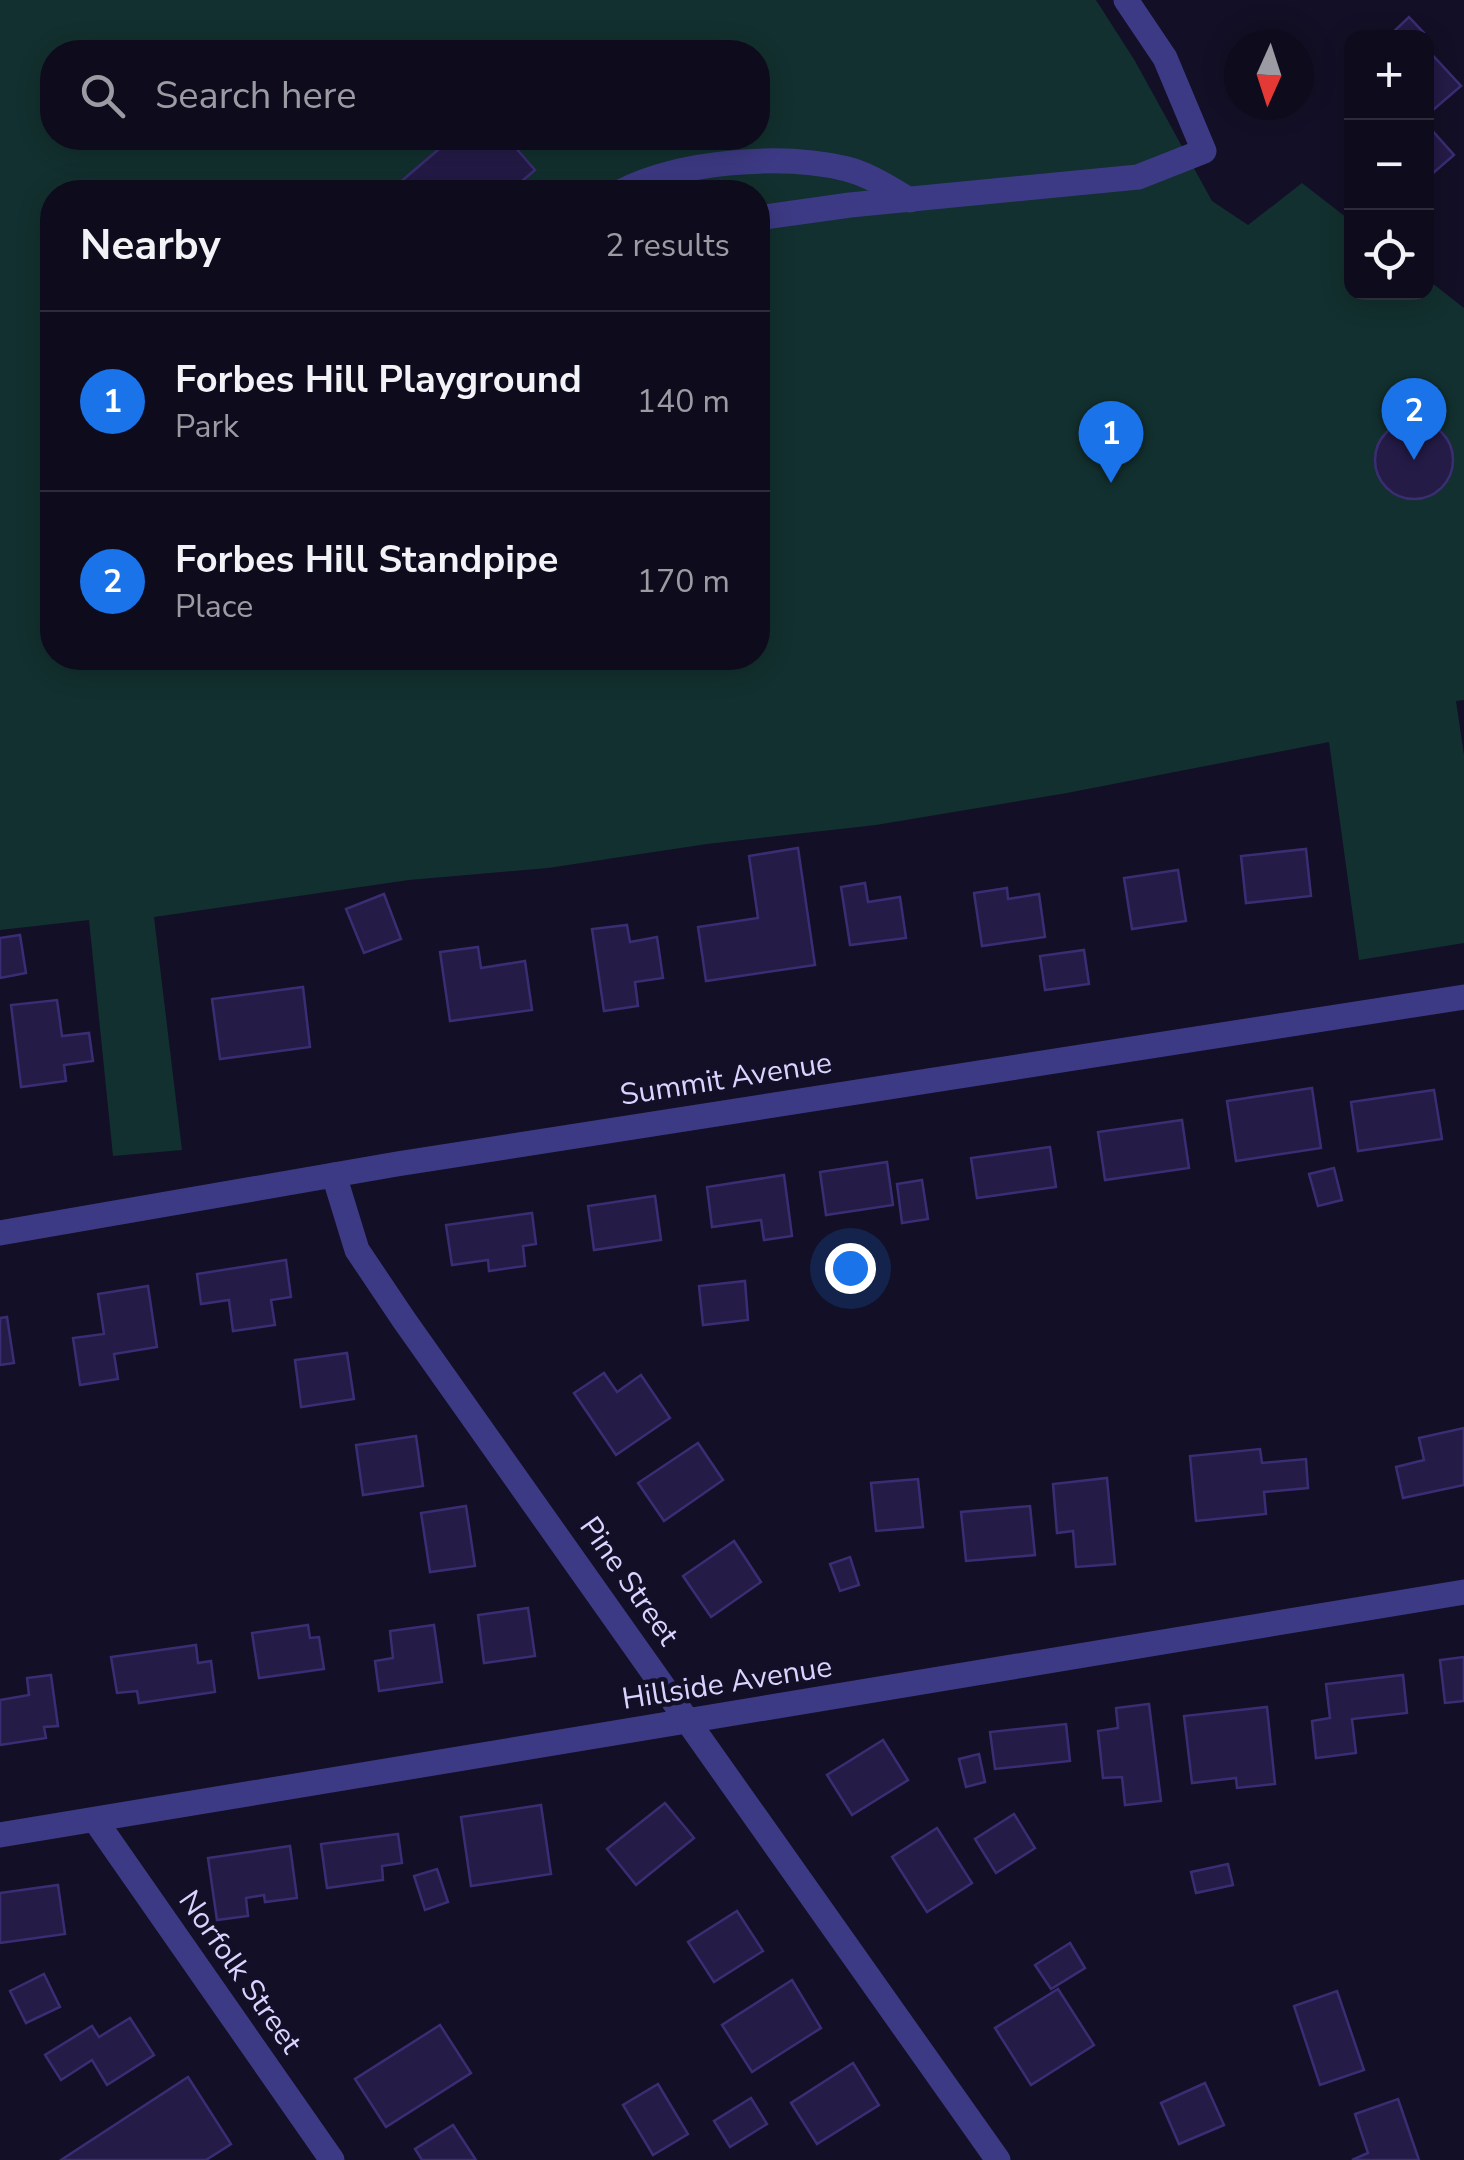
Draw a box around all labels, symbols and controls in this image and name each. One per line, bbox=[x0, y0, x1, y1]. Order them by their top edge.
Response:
north arrow bbox=[1224, 30, 1314, 120]
map controls bbox=[1344, 30, 1434, 300]
button: + bbox=[1344, 30, 1434, 120]
search box bbox=[40, 40, 770, 150]
icon: search bbox=[75, 68, 130, 123]
text: Search here bbox=[155, 70, 356, 121]
button: − bbox=[1344, 120, 1434, 210]
button: locate bbox=[1344, 210, 1434, 300]
text: Nearby bbox=[80, 217, 221, 274]
text: 2 results bbox=[605, 224, 730, 267]
text: Forbes Hill Playground bbox=[175, 354, 582, 405]
pin: 2 bbox=[1382, 378, 1446, 460]
text: 1 bbox=[103, 380, 122, 423]
text: 140 m bbox=[637, 380, 730, 423]
pin: 1 bbox=[1078, 400, 1144, 483]
text: Park bbox=[175, 405, 239, 448]
text: Forbes Hill Standpipe bbox=[175, 534, 558, 585]
text: 2 bbox=[103, 560, 122, 603]
text: 170 m bbox=[637, 560, 730, 603]
text: Place bbox=[175, 585, 253, 628]
street label: Summit Avenue bbox=[617, 1042, 835, 1116]
your location bbox=[825, 1243, 876, 1294]
street label: Pine Street bbox=[570, 1508, 689, 1654]
street label: Hillside Avenue bbox=[619, 1646, 835, 1720]
street label: Norfolk Street bbox=[169, 1882, 312, 2062]

